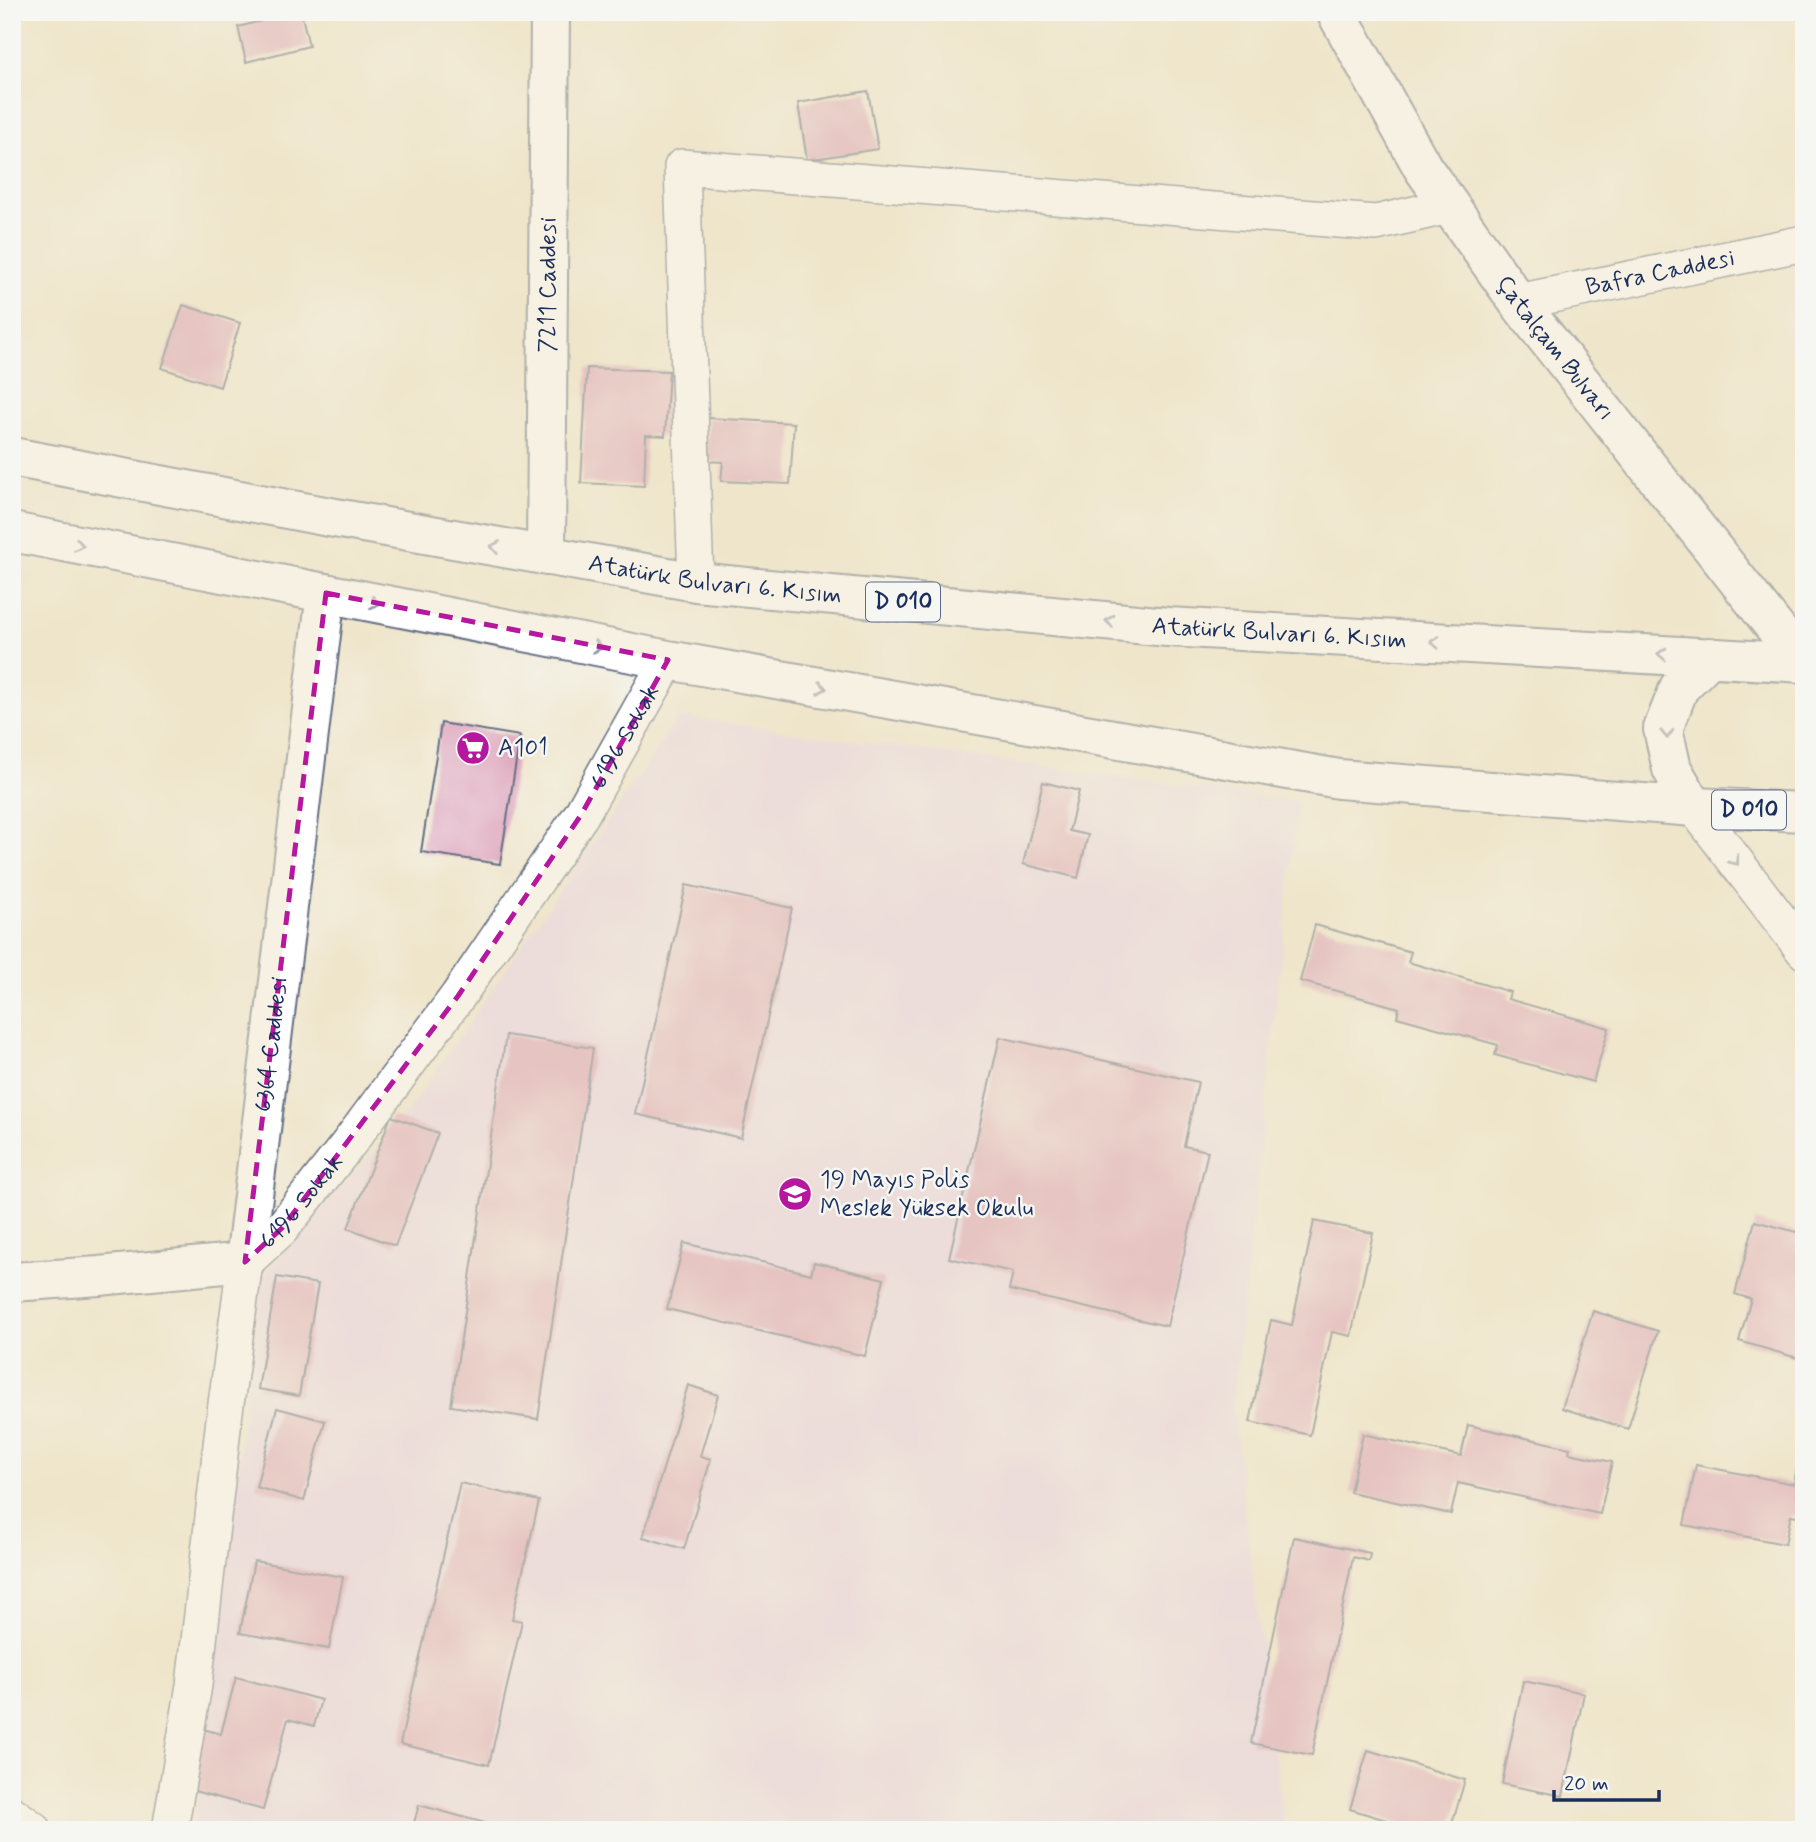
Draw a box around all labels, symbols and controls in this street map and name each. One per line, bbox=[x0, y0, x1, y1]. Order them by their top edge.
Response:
street label: 7211 Caddesi bbox=[532, 217, 564, 353]
street label: Bafra Caddesi bbox=[1583, 242, 1737, 303]
street label: Çatalçam Bulvarı bbox=[1489, 270, 1621, 427]
one-way arrow bbox=[73, 537, 85, 552]
one-way arrow bbox=[489, 540, 501, 555]
street label: Atatürk Bulvarı 6. Kısım bbox=[586, 548, 843, 611]
road number: D 010 bbox=[866, 582, 940, 622]
one-way arrow bbox=[369, 594, 381, 609]
street label: Atatürk Bulvarı 6. Kısım bbox=[1150, 610, 1408, 656]
one-way arrow bbox=[1104, 614, 1116, 629]
one-way arrow bbox=[1429, 634, 1440, 649]
one-way arrow bbox=[592, 638, 604, 653]
one-way arrow bbox=[1656, 647, 1667, 662]
street label: 6196 Sokak bbox=[583, 679, 667, 794]
one-way arrow bbox=[816, 680, 828, 695]
one-way arrow bbox=[1659, 728, 1674, 739]
supermarket icon: A101 bbox=[454, 729, 492, 767]
place label: A101 bbox=[498, 733, 548, 764]
road number: D 010 bbox=[1712, 790, 1786, 830]
one-way arrow bbox=[1727, 854, 1740, 866]
street label: 6364 Caddesi bbox=[248, 975, 295, 1114]
street label: 6196 Sokak bbox=[253, 1148, 350, 1256]
place label: 19 Mayıs Polis Meslek Yüksek Okulu bbox=[820, 1165, 1033, 1224]
school or university icon: 19 Mayıs Polis Meslek Yüksek Okulu bbox=[776, 1175, 814, 1213]
scale bar bbox=[1554, 1758, 1658, 1802]
text: 20 m bbox=[1564, 1770, 1609, 1798]

